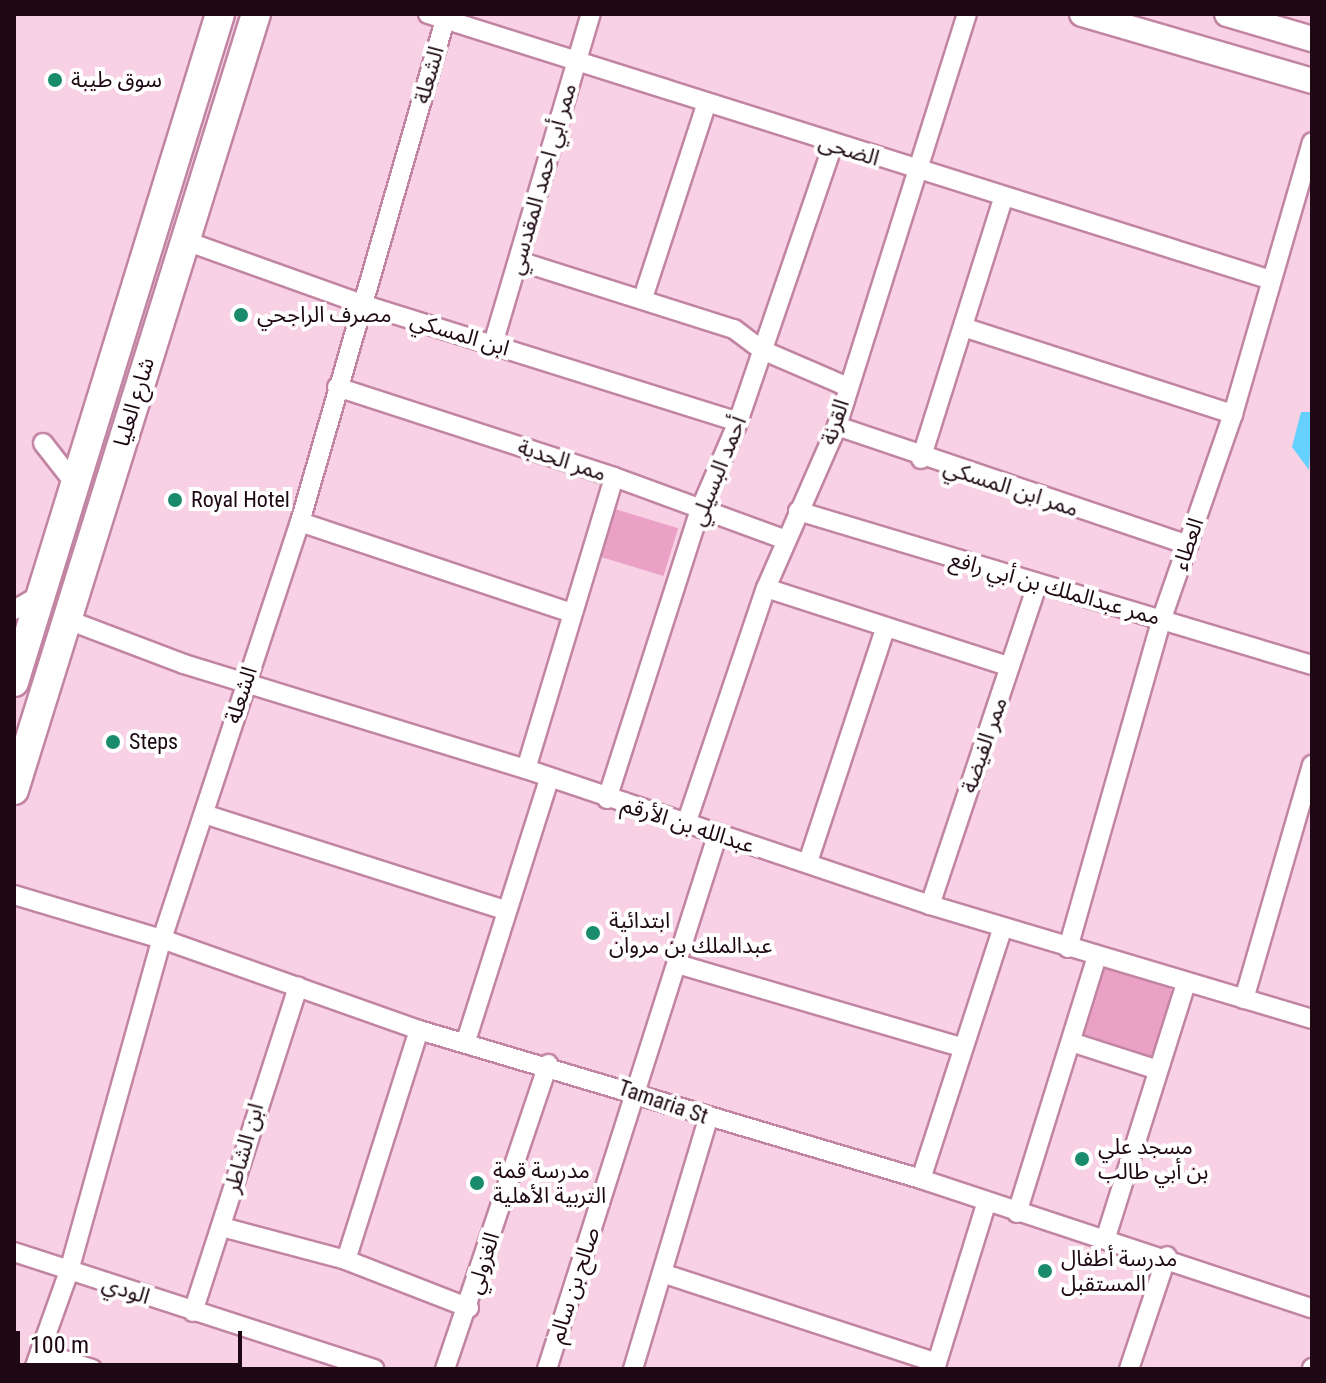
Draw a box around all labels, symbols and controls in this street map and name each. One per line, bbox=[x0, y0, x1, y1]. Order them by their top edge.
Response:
street label: الشعلة bbox=[408, 43, 450, 107]
place label: سوق طيبة bbox=[71, 67, 162, 93]
marker: سوق طيبة bbox=[46, 71, 64, 89]
street label: ممر أبي احمد المقدسي bbox=[502, 80, 582, 278]
street label: الضحى bbox=[815, 128, 883, 172]
place label: مصرف الراجحي bbox=[257, 302, 392, 328]
marker: مصرف الراجحي bbox=[232, 306, 250, 324]
street label: ابن المسكي bbox=[407, 306, 513, 362]
street label: شارع العليا bbox=[108, 354, 160, 450]
street label: القرنة bbox=[815, 396, 855, 448]
street label: أحمد البسيلي bbox=[684, 412, 752, 530]
street label: ممر الحدبة bbox=[515, 433, 609, 487]
street label: ممر ابن المسكي bbox=[940, 454, 1082, 522]
place label: Royal Hotel bbox=[191, 487, 290, 513]
marker: Royal Hotel bbox=[166, 491, 184, 509]
street label: العطاء bbox=[1167, 514, 1209, 574]
street label: ممر عبدالملك بن أبي رافع bbox=[947, 545, 1163, 631]
street label: الشعلة bbox=[219, 663, 263, 727]
street label: ممر الفيضة bbox=[955, 694, 1013, 796]
place label: Steps bbox=[129, 729, 178, 755]
marker: Steps bbox=[104, 733, 122, 751]
street label: عبدالله بن الأرقم bbox=[618, 791, 758, 859]
place label: ابتدائية عبدالملك بن مروان bbox=[609, 907, 772, 958]
marker: ابتدائية عبدالملك بن مروان bbox=[584, 924, 602, 942]
street label: Tamaria St bbox=[615, 1074, 711, 1130]
street label: ابن الشاطر bbox=[219, 1100, 269, 1196]
place label: مسجد علي بن أبي طالب bbox=[1098, 1133, 1208, 1184]
marker: مسجد علي بن أبي طالب bbox=[1073, 1150, 1091, 1168]
place label: مدرسة قمة التربية الأهلية bbox=[493, 1157, 606, 1208]
marker: مدرسة قمة التربية الأهلية bbox=[468, 1174, 486, 1192]
street label: صالح بن سالم bbox=[543, 1224, 605, 1346]
street label: الغزولي bbox=[461, 1229, 505, 1297]
place label: مدرسة أطفال المستقبل bbox=[1061, 1245, 1177, 1296]
marker: مدرسة أطفال المستقبل bbox=[1036, 1262, 1054, 1280]
street label: الودي bbox=[99, 1270, 153, 1310]
scale bar bbox=[20, 1315, 246, 1365]
text: 100 m bbox=[30, 1331, 89, 1359]

